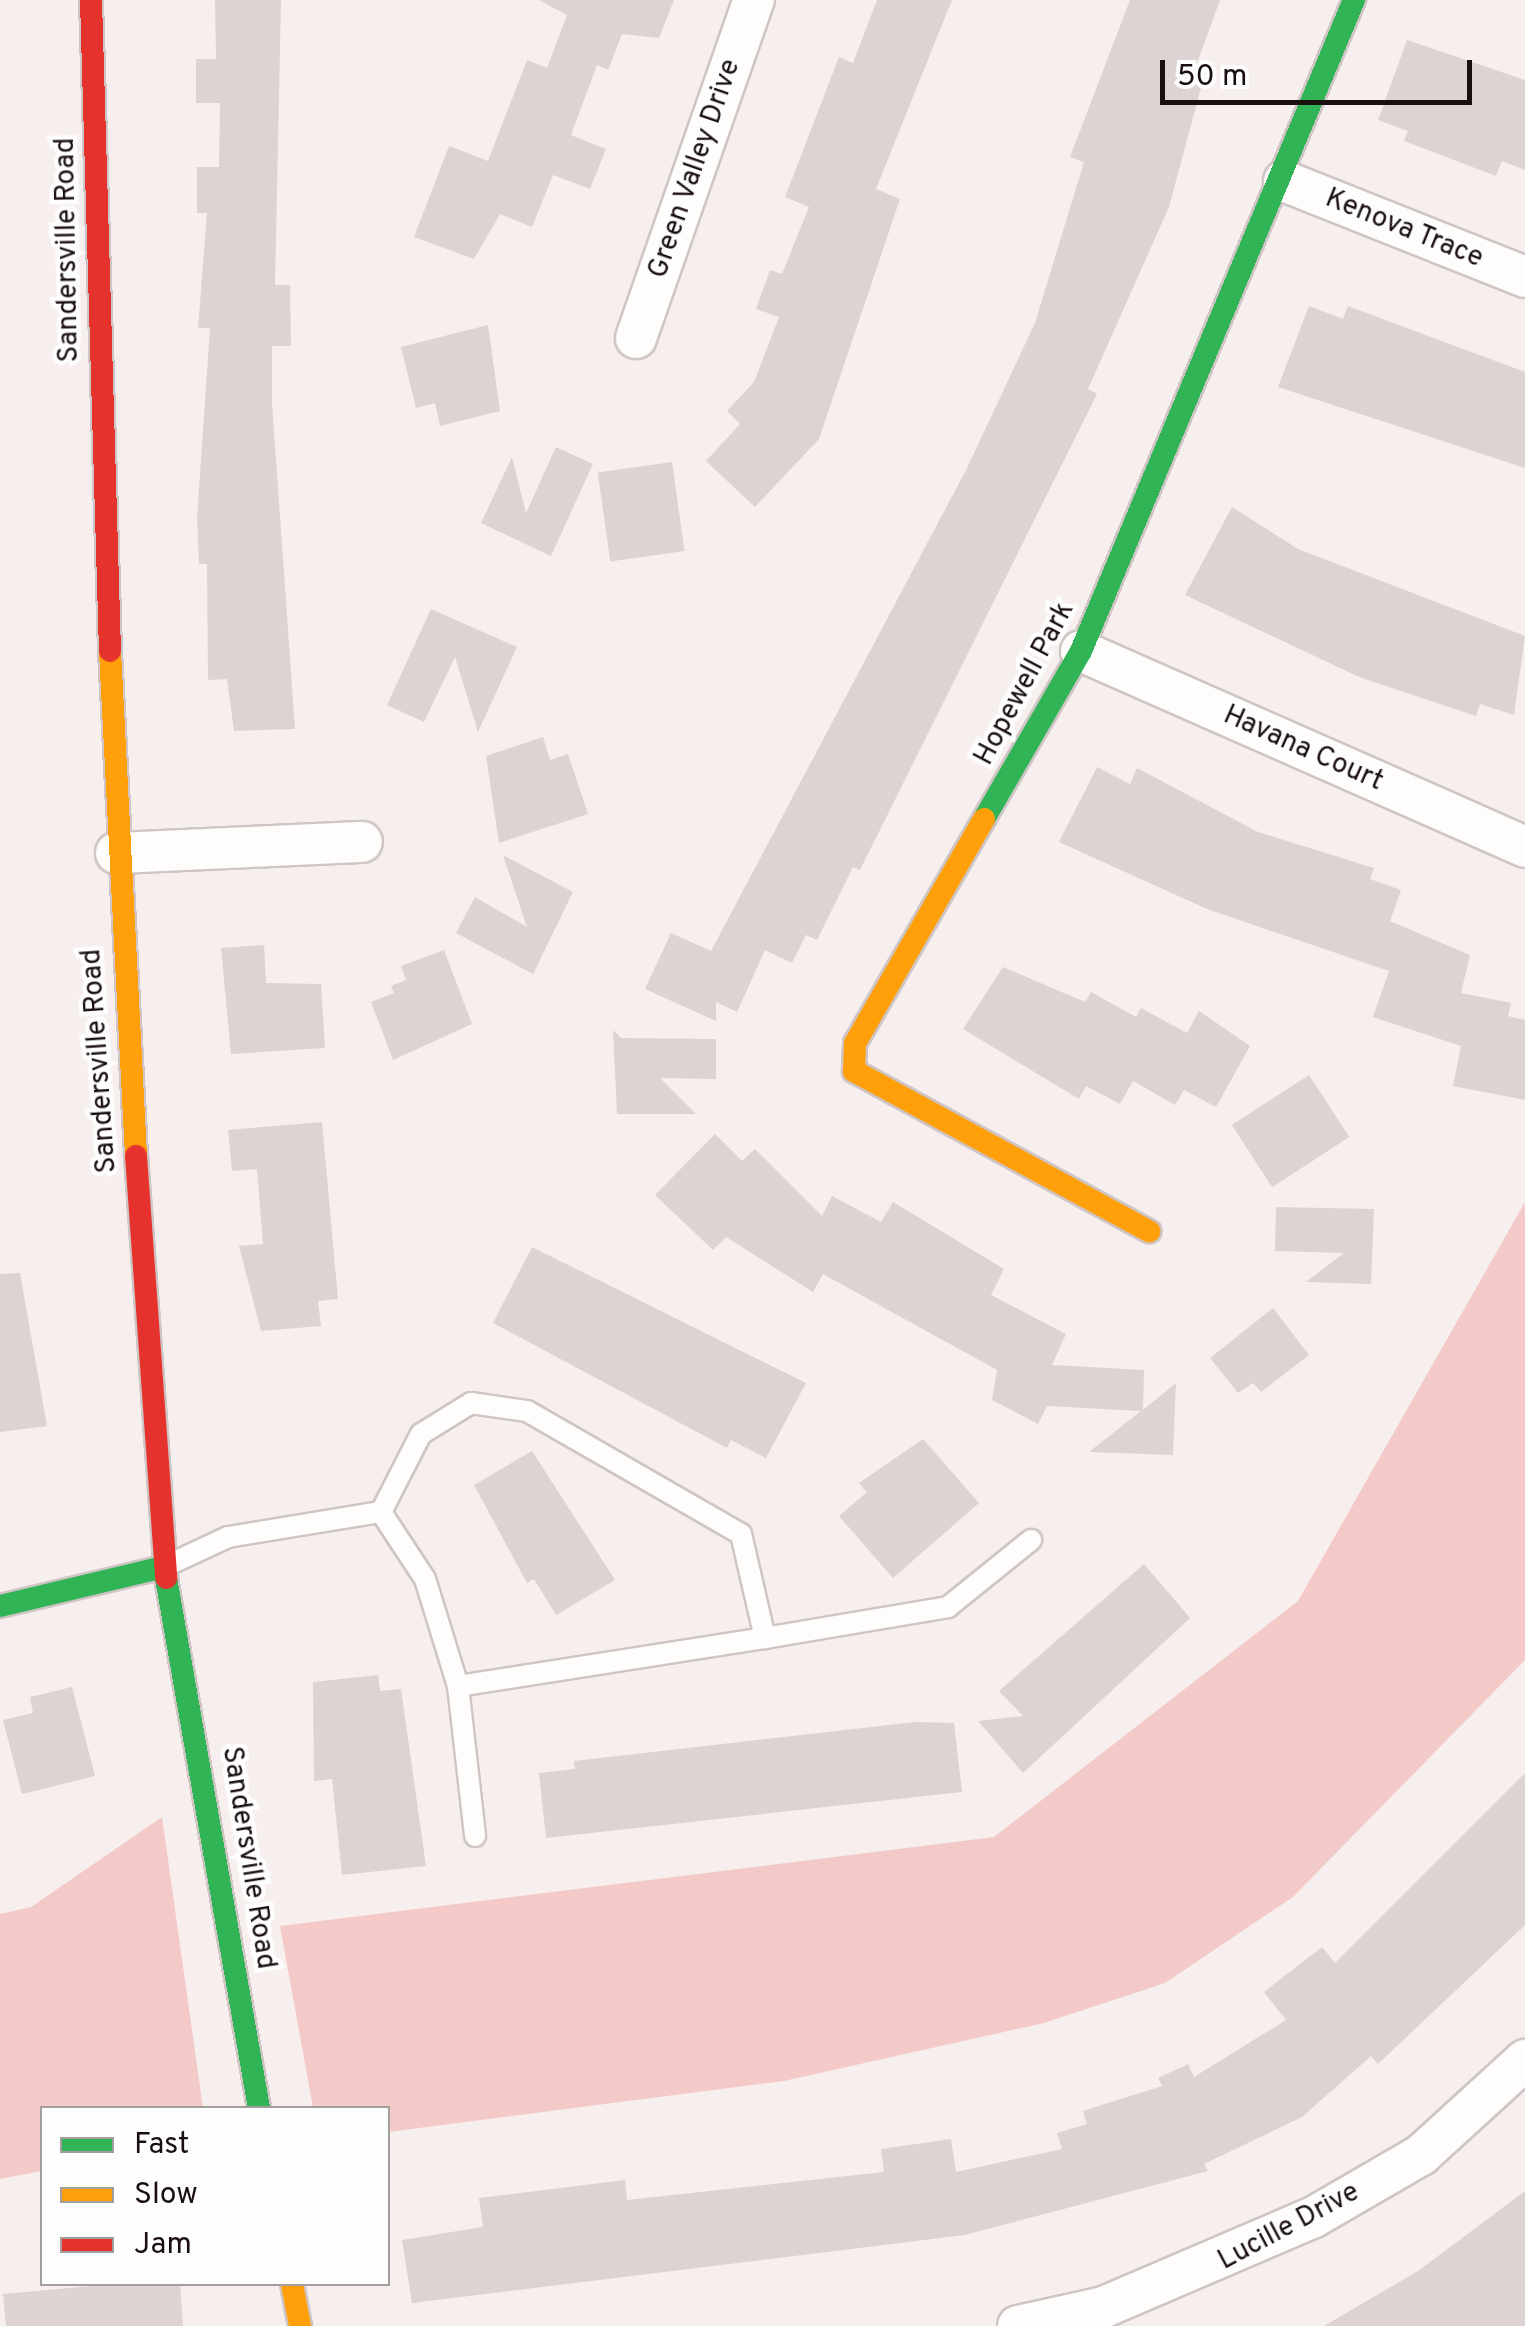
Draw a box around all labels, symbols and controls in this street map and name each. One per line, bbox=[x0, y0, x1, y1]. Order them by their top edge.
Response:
scale bar bbox=[1165, 40, 1478, 102]
street label: Green Valley Drive bbox=[642, 54, 748, 284]
text: 50 m bbox=[1177, 59, 1247, 96]
street label: Sandersville Road bbox=[49, 137, 87, 363]
street label: Kenova Trace bbox=[1320, 182, 1488, 276]
street label: Hopewell Park bbox=[968, 597, 1082, 771]
street label: Havana Court bbox=[1218, 699, 1388, 799]
street label: Sandersville Road bbox=[75, 948, 125, 1174]
street label: Sandersville Road bbox=[214, 1744, 282, 1972]
legend bbox=[40, 2106, 390, 2286]
text: Fast bbox=[134, 2127, 189, 2164]
street label: Lucille Drive bbox=[1213, 2176, 1365, 2278]
text: Slow bbox=[134, 2177, 198, 2214]
text: Jam bbox=[134, 2227, 192, 2264]

